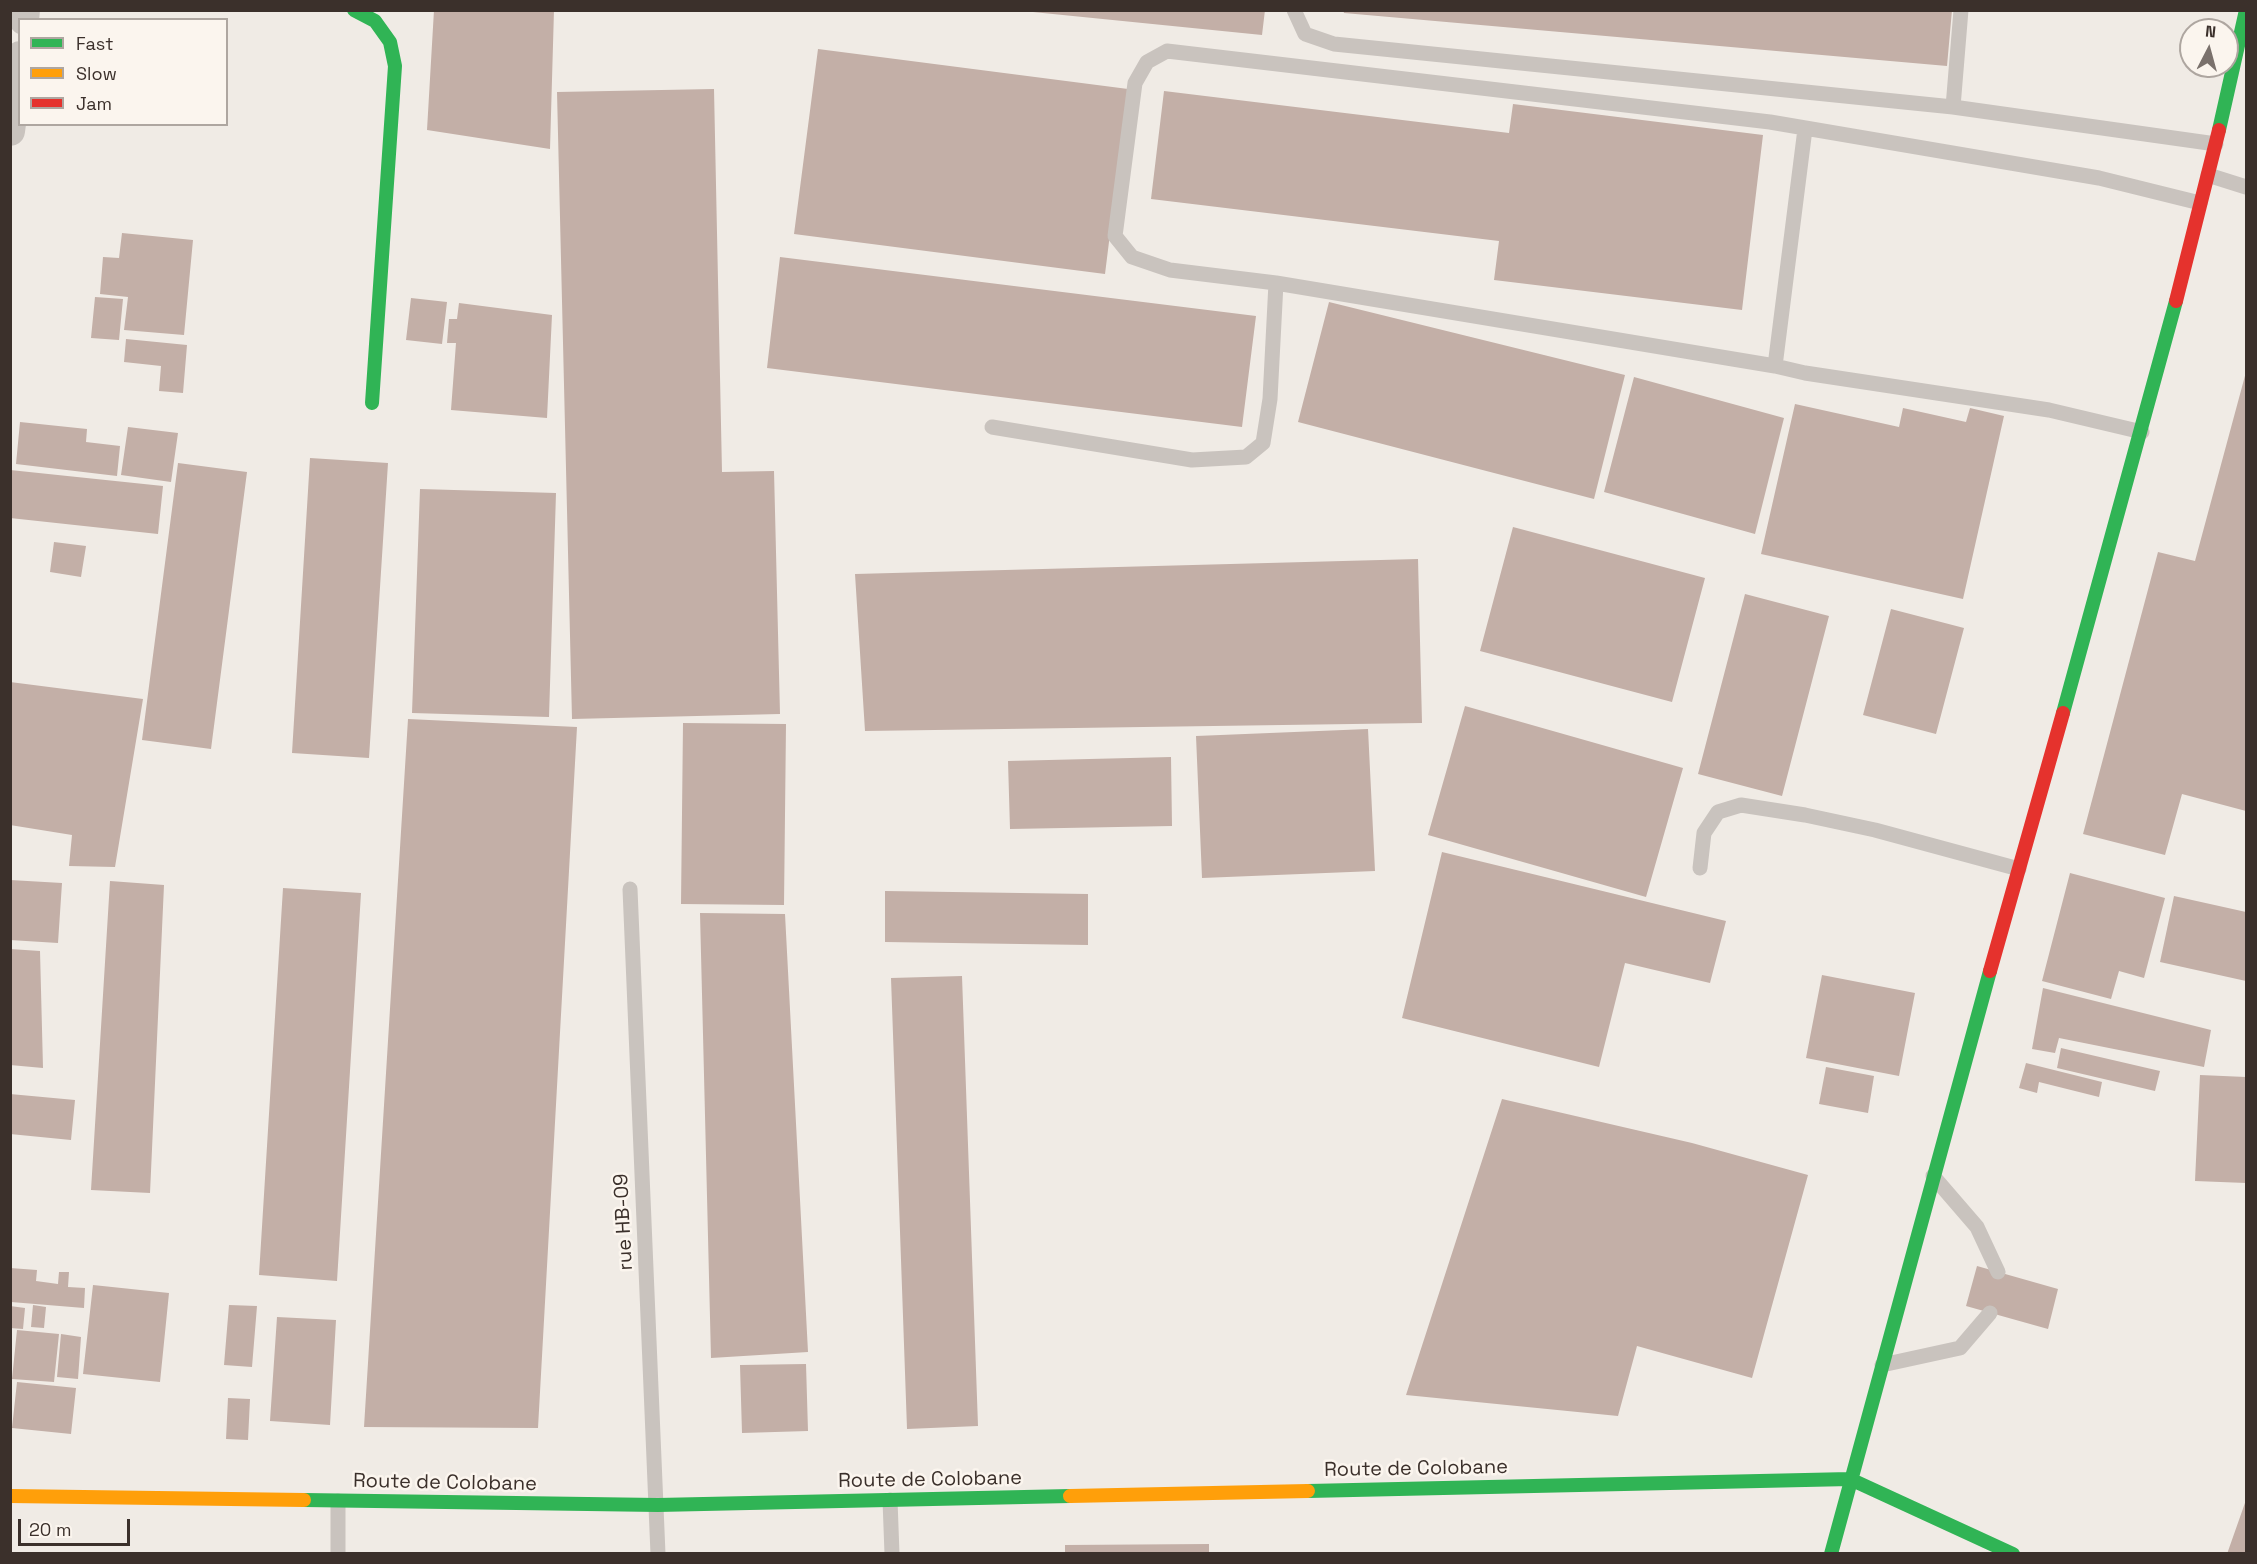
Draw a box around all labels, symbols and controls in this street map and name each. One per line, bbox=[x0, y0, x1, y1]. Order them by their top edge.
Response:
legend bbox=[18, 18, 228, 126]
north arrow bbox=[2179, 18, 2239, 78]
text: N bbox=[2204, 21, 2217, 43]
text: Fast bbox=[76, 32, 113, 55]
text: Slow bbox=[76, 62, 117, 85]
text: Jam bbox=[76, 92, 112, 115]
street label: rue HB-09 bbox=[609, 1173, 639, 1271]
street label: Route de Colobane bbox=[1324, 1455, 1508, 1483]
street label: Route de Colobane bbox=[838, 1466, 1022, 1494]
street label: Route de Colobane bbox=[353, 1469, 537, 1497]
scale bar bbox=[21, 1507, 134, 1545]
text: 20 m bbox=[29, 1518, 72, 1541]

